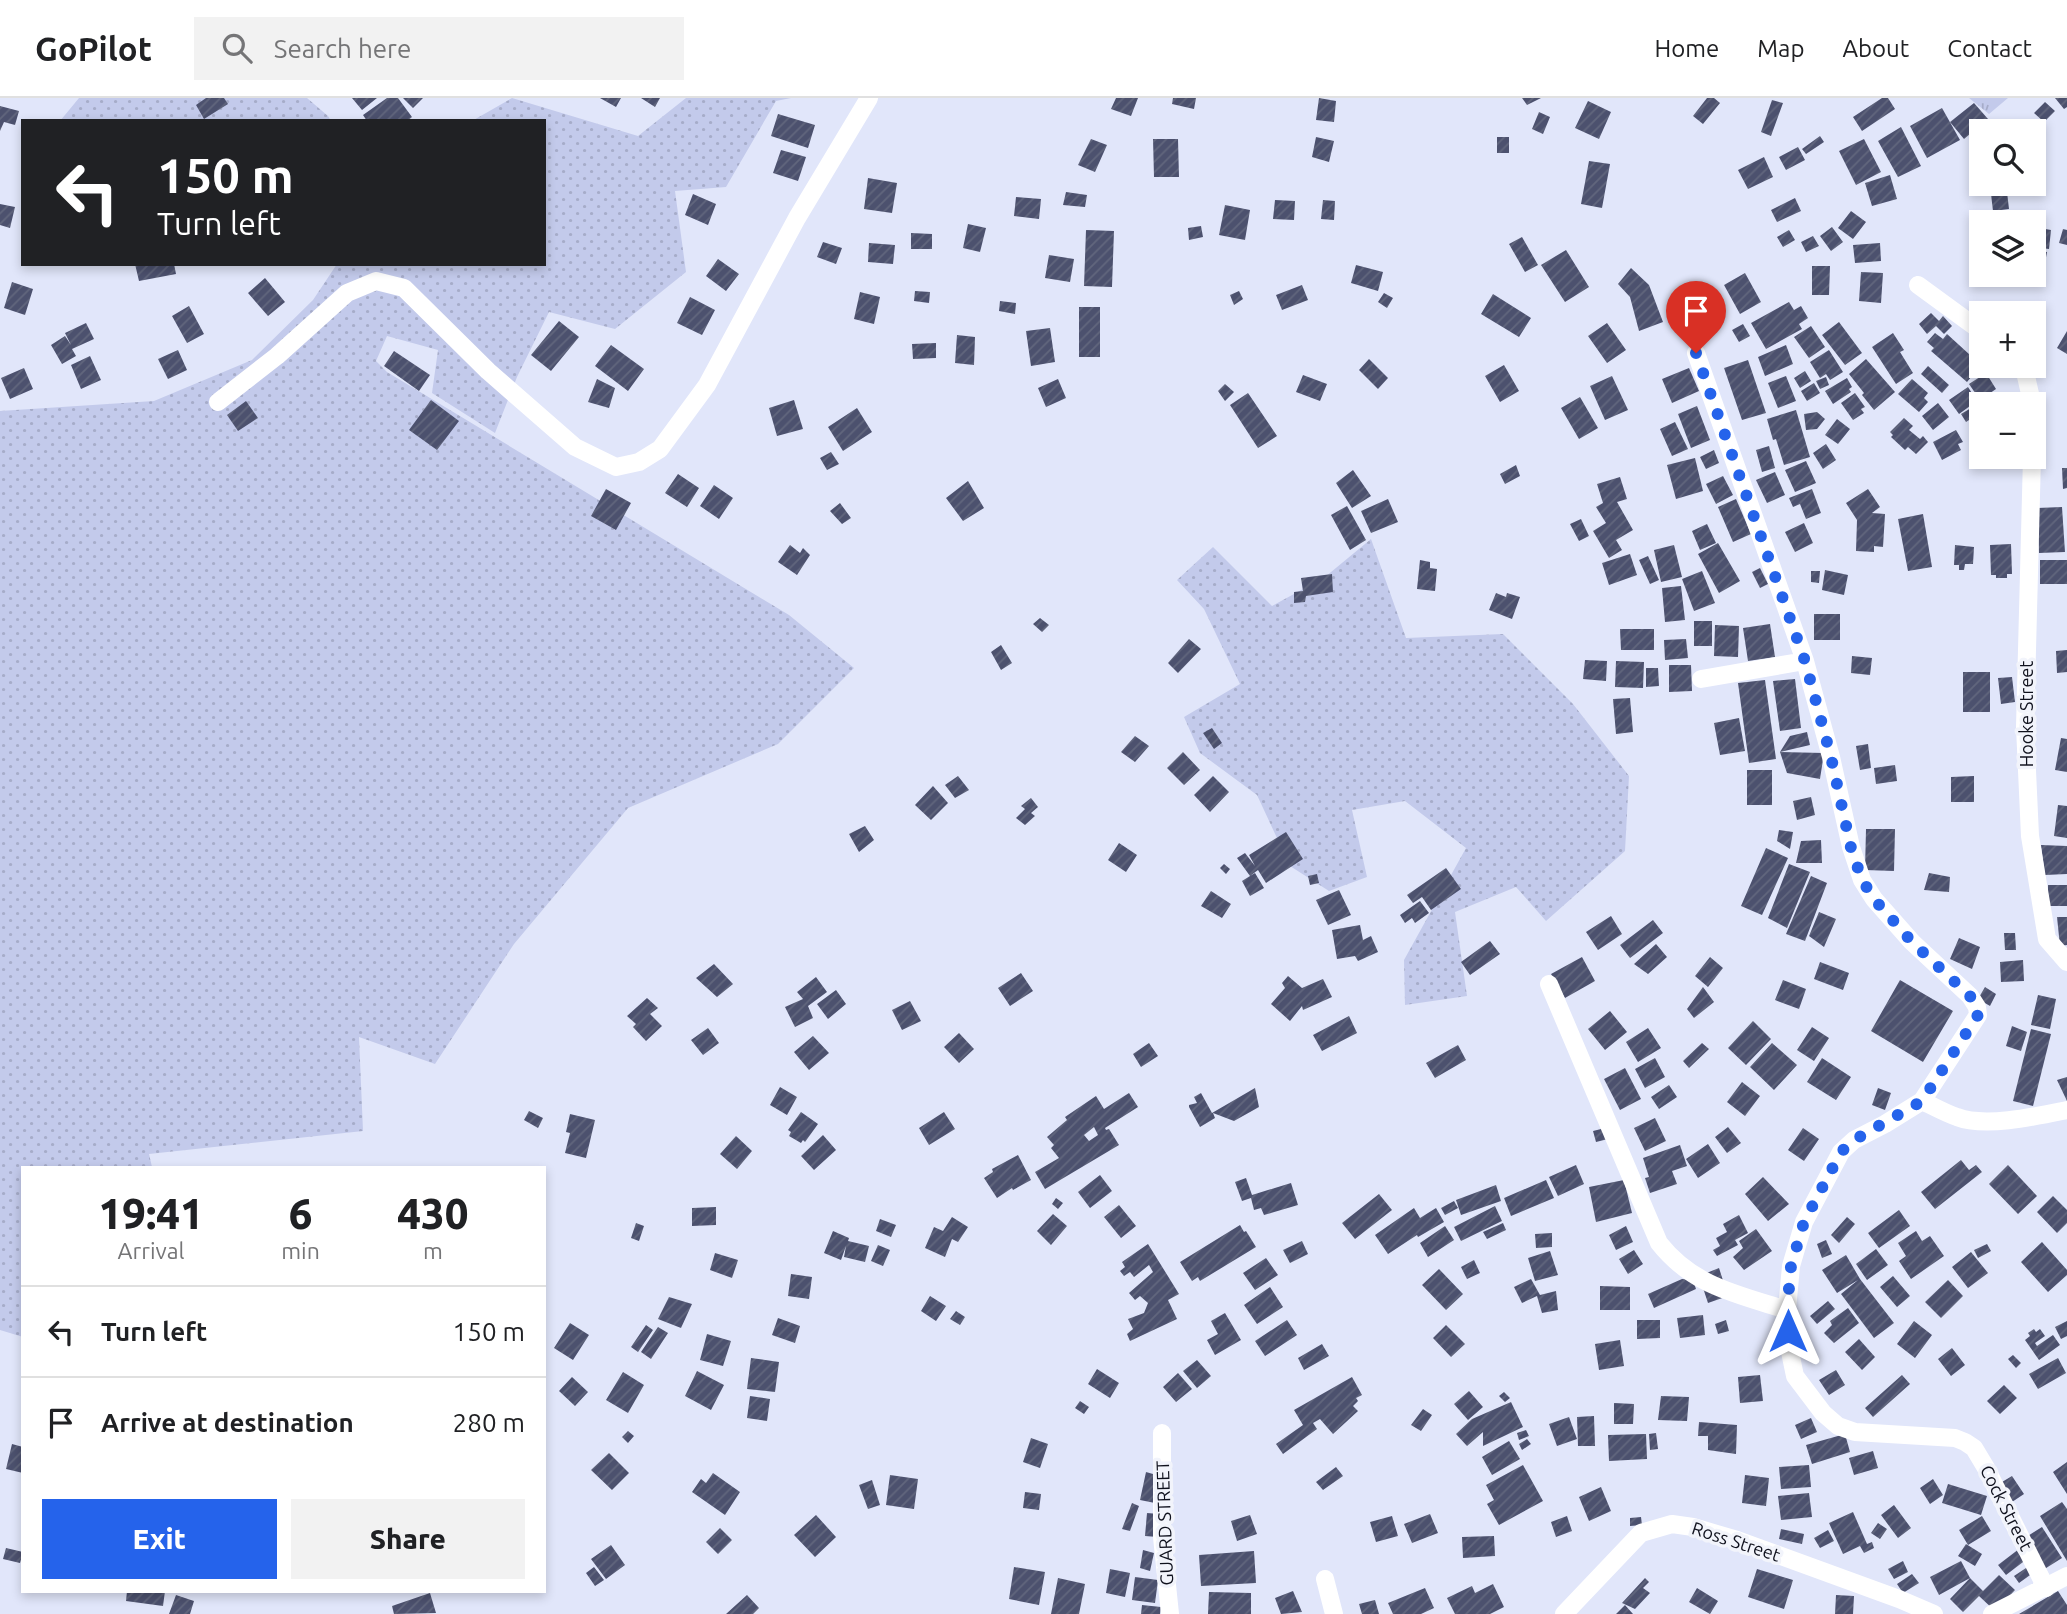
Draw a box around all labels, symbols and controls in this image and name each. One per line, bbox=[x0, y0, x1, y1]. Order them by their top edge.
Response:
search box bbox=[194, 17, 684, 80]
icon: search bbox=[218, 29, 256, 67]
text: GoPilot bbox=[35, 30, 152, 67]
text: Search here bbox=[274, 34, 411, 63]
text: Home bbox=[1654, 35, 1719, 62]
text: Map bbox=[1757, 35, 1804, 62]
text: About bbox=[1842, 35, 1909, 62]
text: Contact bbox=[1947, 35, 2032, 62]
map controls bbox=[1969, 119, 2046, 469]
button: search bbox=[1969, 119, 2046, 196]
icon: left bbox=[42, 147, 133, 238]
text: 150 m bbox=[157, 147, 294, 202]
text: Turn left bbox=[157, 205, 281, 241]
button: layers bbox=[1969, 210, 2046, 287]
pin bbox=[1666, 281, 1726, 353]
icon: arrive bbox=[1677, 292, 1715, 330]
button: + bbox=[1969, 301, 2046, 378]
button: − bbox=[1969, 392, 2046, 469]
street label: Hooke Street bbox=[2016, 661, 2036, 767]
text: 19:41 bbox=[99, 1190, 204, 1237]
text: 6 bbox=[289, 1190, 312, 1237]
text: 430 bbox=[397, 1190, 468, 1237]
text: Arrival bbox=[118, 1238, 185, 1263]
text: min bbox=[281, 1238, 320, 1263]
text: m bbox=[423, 1238, 443, 1263]
position arrow bbox=[1751, 1294, 1825, 1368]
icon: left bbox=[42, 1313, 80, 1351]
text: Turn left bbox=[101, 1317, 207, 1346]
text: 150 m bbox=[453, 1317, 525, 1346]
icon: arrive bbox=[42, 1404, 80, 1442]
text: Arrive at destination bbox=[101, 1408, 354, 1437]
text: 280 m bbox=[453, 1408, 525, 1437]
street label: GUARD STREET bbox=[1152, 1460, 1176, 1586]
street label: Cock Street bbox=[1977, 1461, 2037, 1554]
button: Exit bbox=[42, 1499, 277, 1579]
button: Share bbox=[291, 1499, 525, 1579]
street label: Ross Street bbox=[1690, 1517, 1783, 1565]

